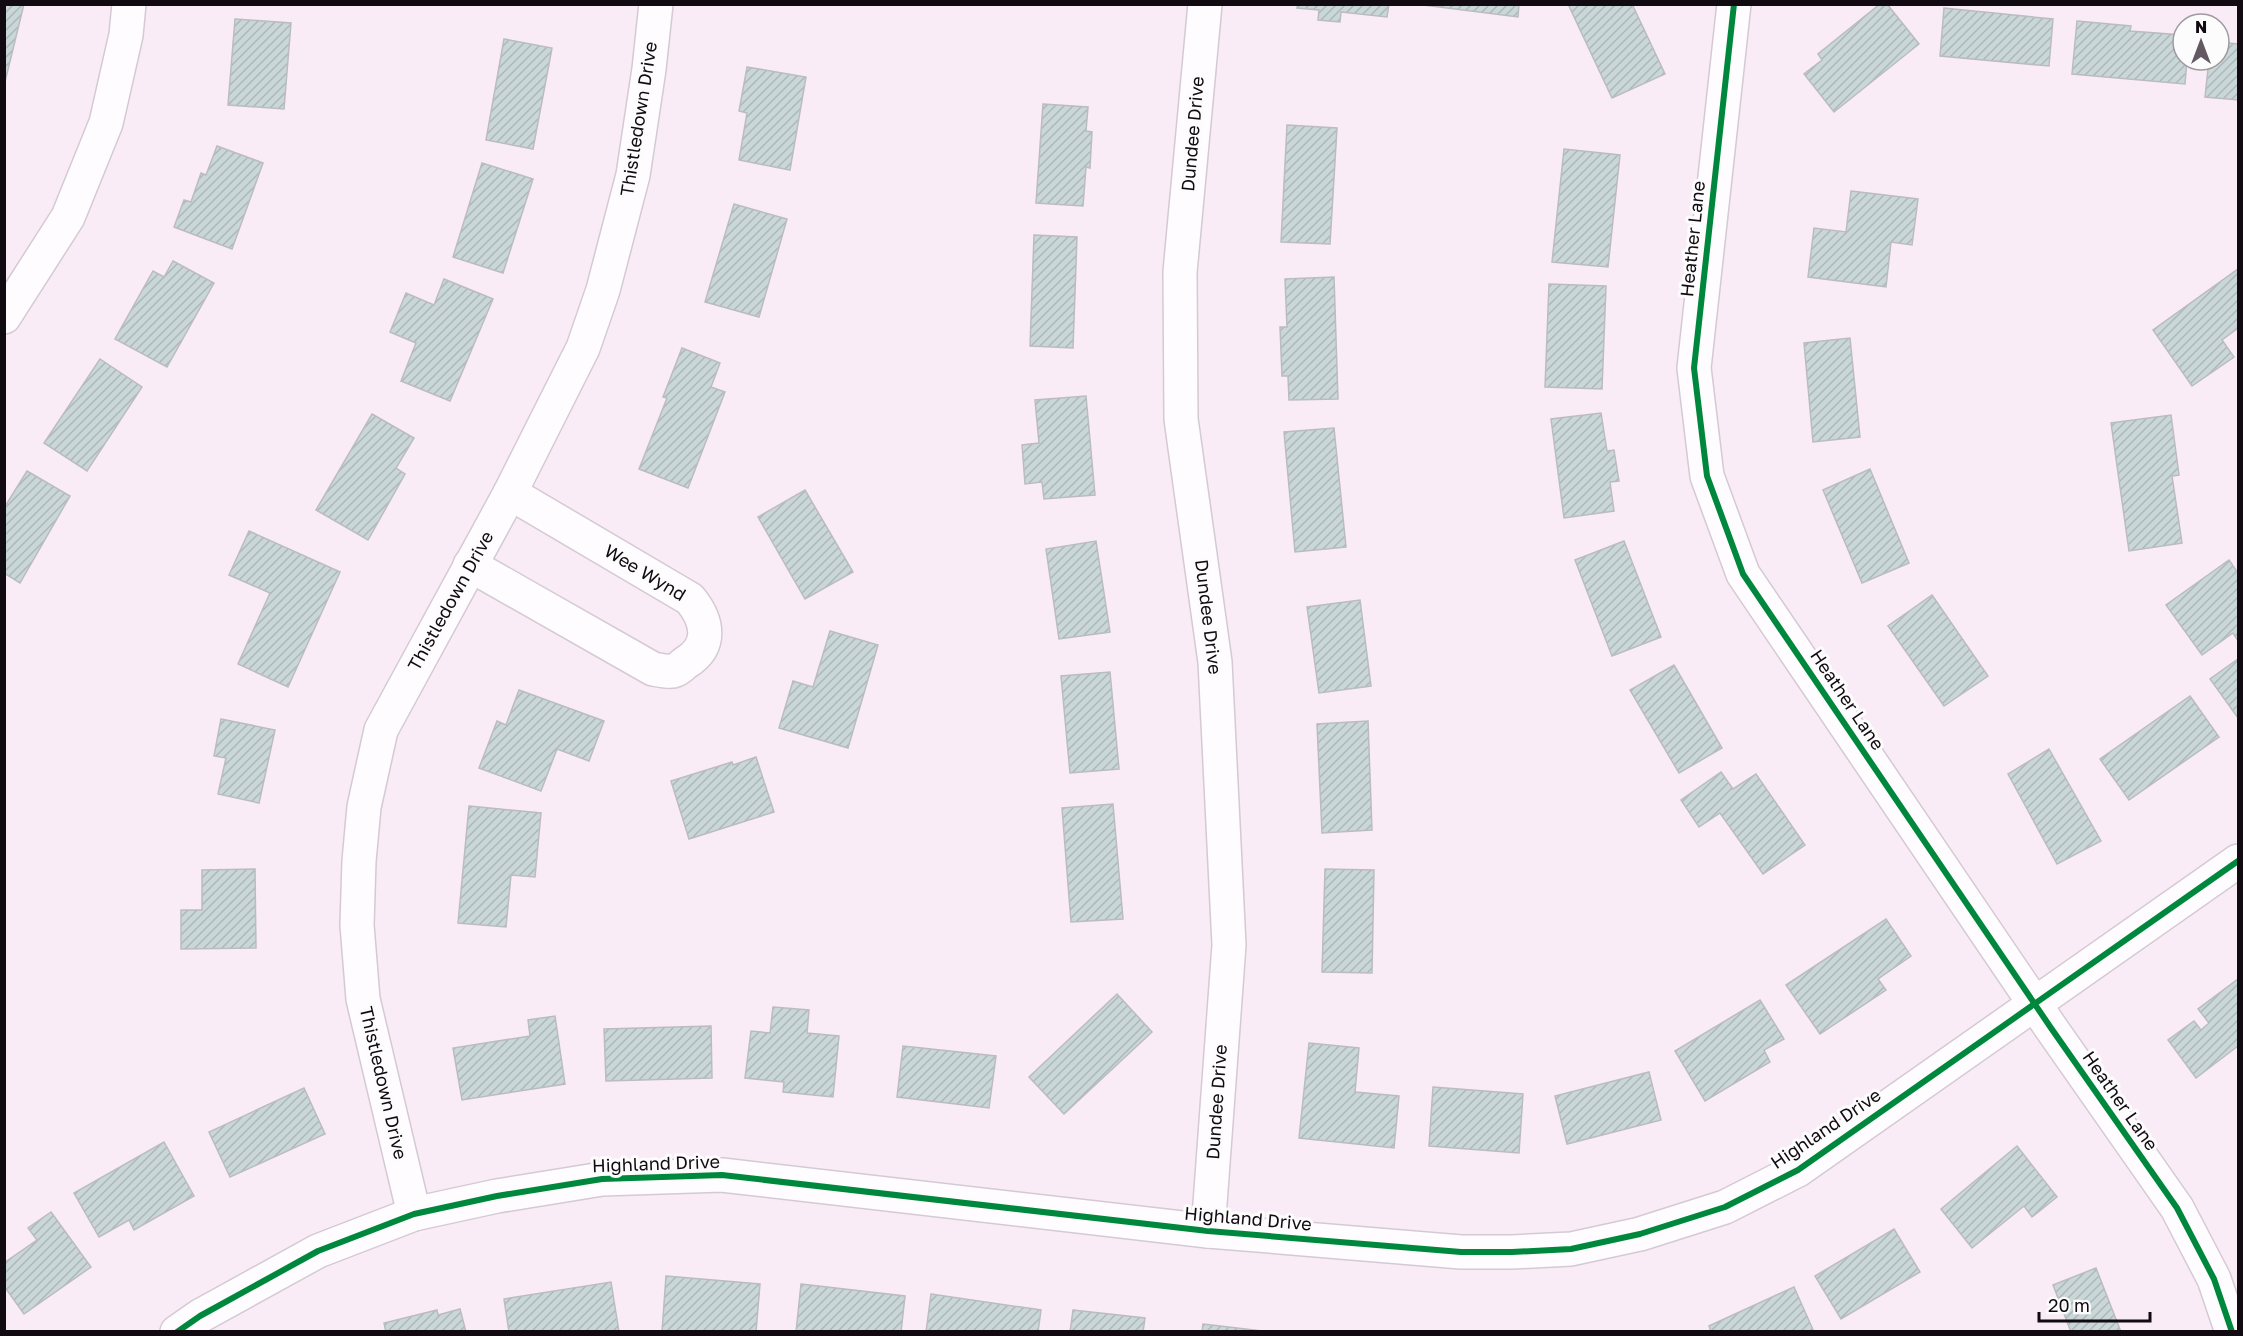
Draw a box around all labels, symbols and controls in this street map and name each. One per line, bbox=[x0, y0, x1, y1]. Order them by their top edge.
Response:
north arrow bbox=[2171, 12, 2231, 72]
text: N bbox=[2195, 17, 2207, 37]
street label: Thistledown Drive bbox=[615, 40, 661, 198]
street label: Dundee Drive bbox=[1176, 75, 1208, 192]
street label: Heather Lane bbox=[1675, 180, 1709, 298]
street label: Thistledown Drive bbox=[403, 527, 498, 674]
street label: Wee Wynd bbox=[601, 539, 690, 605]
street label: Dundee Drive bbox=[1191, 558, 1227, 676]
street label: Heather Lane bbox=[1806, 645, 1890, 754]
street label: Thistledown Drive bbox=[356, 1004, 412, 1161]
street label: Dundee Drive bbox=[1201, 1043, 1231, 1160]
street label: Heather Lane bbox=[2078, 1046, 2163, 1154]
street label: Highland Drive bbox=[1766, 1083, 1885, 1173]
street label: Highland Drive bbox=[592, 1150, 720, 1176]
street label: Highland Drive bbox=[1183, 1201, 1313, 1235]
scale bar bbox=[2039, 1285, 2150, 1323]
text: 20 m bbox=[2048, 1294, 2090, 1316]

